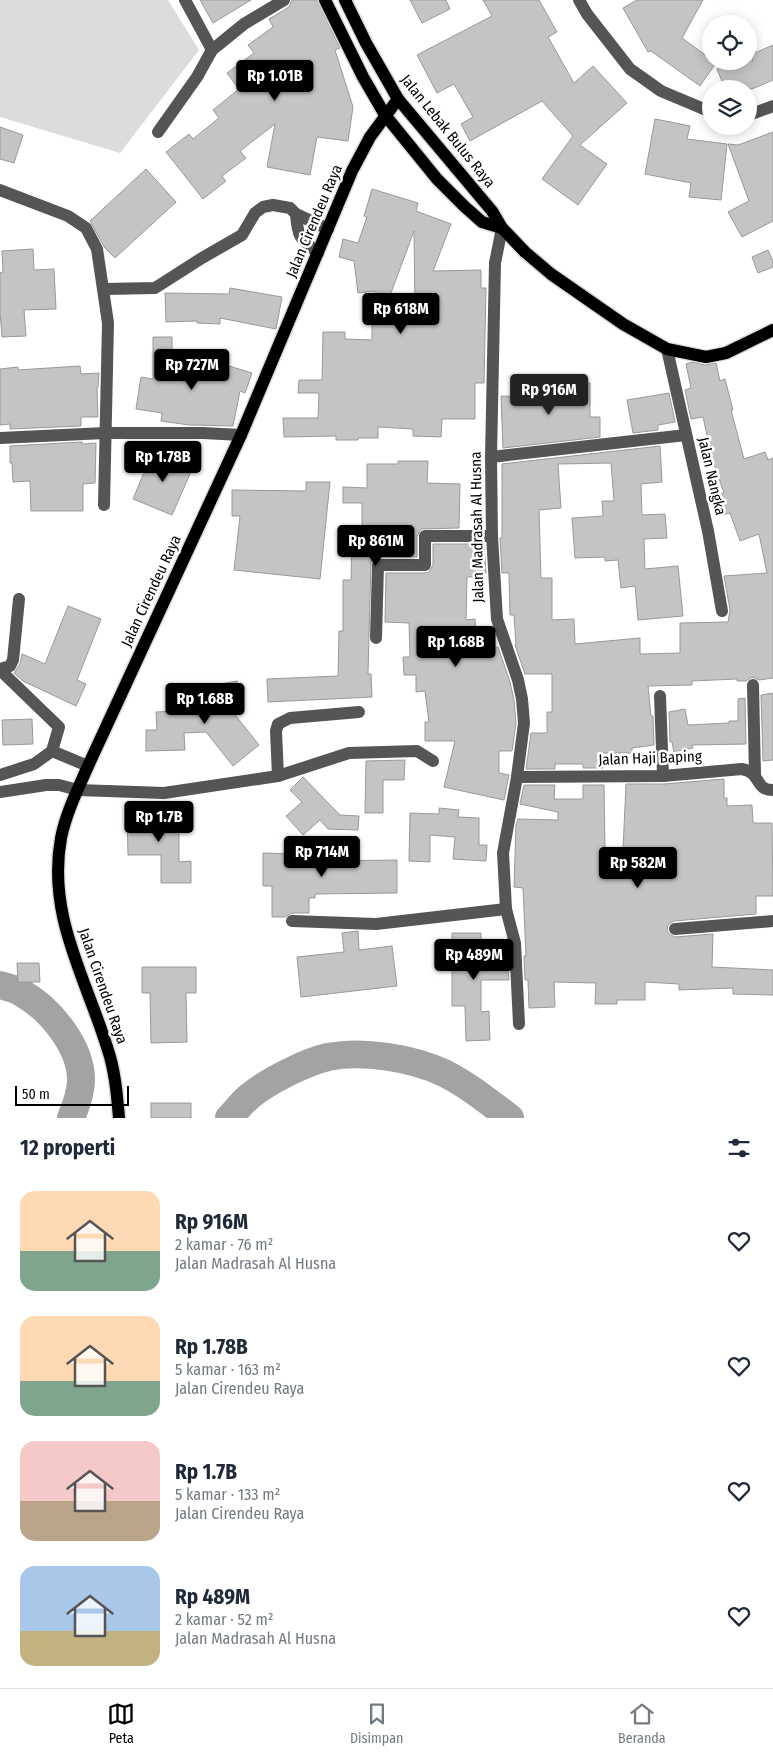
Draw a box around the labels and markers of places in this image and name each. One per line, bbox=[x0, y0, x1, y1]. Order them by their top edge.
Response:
pin: Rp 1.01B bbox=[223, 59, 327, 102]
pin: Rp 618M bbox=[355, 292, 447, 335]
pin: Rp 727M bbox=[146, 348, 238, 391]
pin: Rp 916M bbox=[503, 374, 595, 416]
pin: Rp 1.78B bbox=[111, 440, 215, 483]
pin: Rp 861M bbox=[330, 524, 422, 567]
pin: Rp 1.68B bbox=[404, 626, 508, 668]
pin: Rp 1.68B bbox=[153, 682, 257, 725]
pin: Rp 1.7B bbox=[113, 800, 205, 843]
pin: Rp 714M bbox=[276, 836, 368, 878]
pin: Rp 582M bbox=[592, 846, 684, 889]
pin: Rp 489M bbox=[428, 938, 520, 981]

